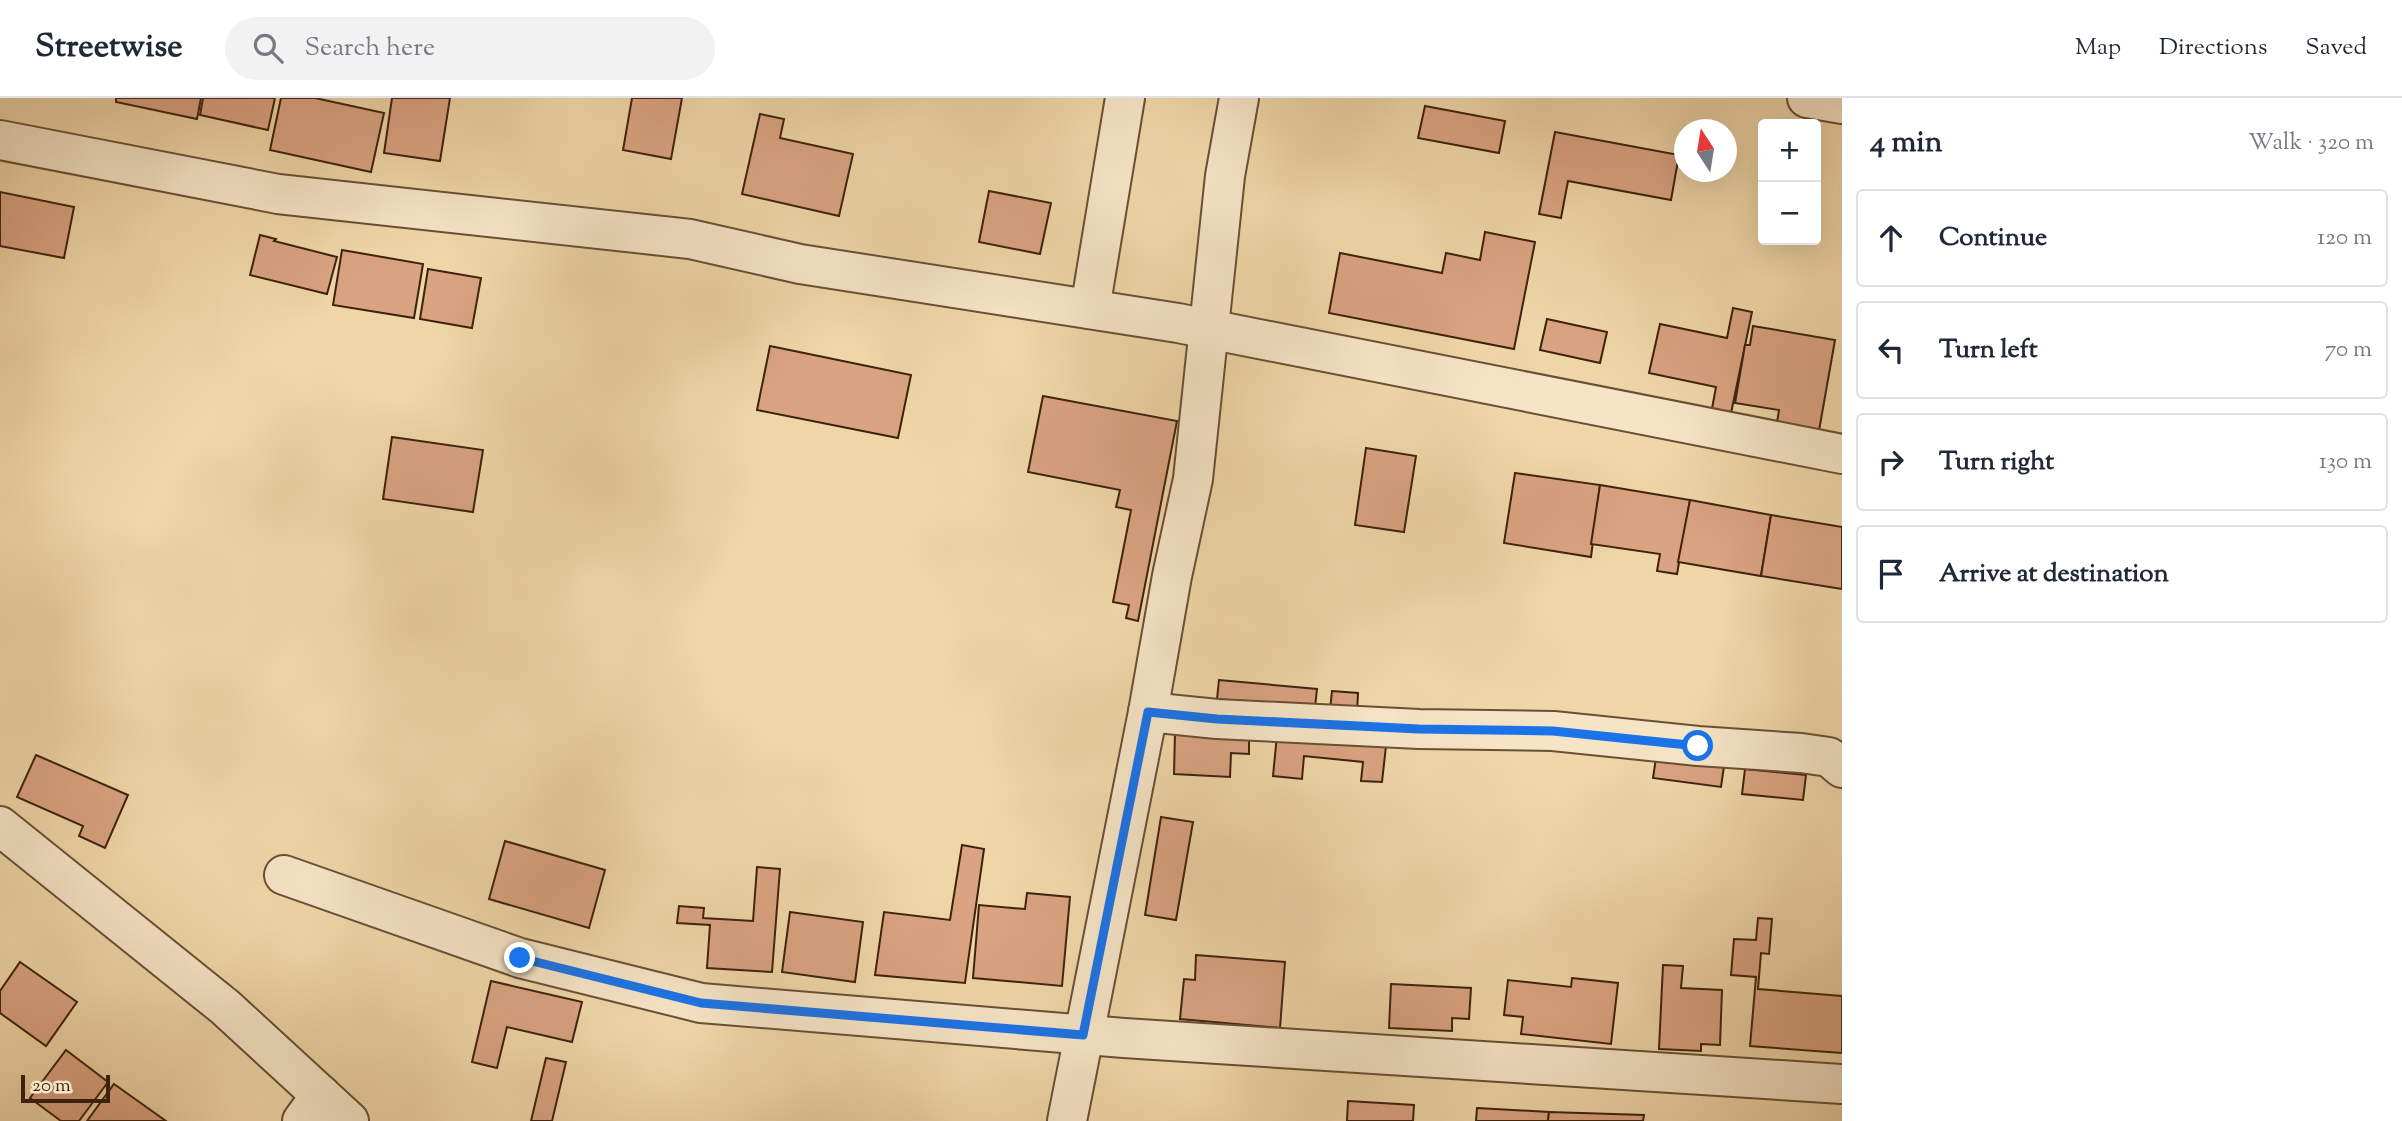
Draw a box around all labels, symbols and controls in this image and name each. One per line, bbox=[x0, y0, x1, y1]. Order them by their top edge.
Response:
search box bbox=[225, 17, 715, 80]
text: Streetwise bbox=[35, 24, 183, 72]
icon: search bbox=[249, 29, 287, 67]
text: Search here bbox=[305, 30, 435, 67]
text: Map bbox=[2075, 31, 2121, 65]
text: Directions bbox=[2159, 31, 2267, 65]
text: Saved bbox=[2305, 31, 2367, 65]
north arrow bbox=[1674, 119, 1737, 182]
map controls bbox=[1758, 119, 1821, 245]
button: + bbox=[1758, 119, 1821, 182]
text: 4 min bbox=[1870, 122, 1943, 165]
text: Walk · 320 m bbox=[2248, 127, 2374, 160]
button: − bbox=[1758, 182, 1821, 245]
icon: ahead bbox=[1872, 219, 1910, 257]
text: Continue bbox=[1939, 220, 2047, 257]
text: 120 m bbox=[2317, 222, 2372, 255]
icon: left bbox=[1872, 331, 1910, 369]
text: Turn left bbox=[1939, 332, 2038, 369]
text: 70 m bbox=[2325, 334, 2372, 367]
icon: right bbox=[1872, 443, 1910, 481]
text: Turn right bbox=[1939, 444, 2054, 481]
text: 130 m bbox=[2319, 446, 2372, 479]
icon: arrive bbox=[1872, 555, 1910, 593]
text: Arrive at destination bbox=[1939, 556, 2169, 593]
route start bbox=[1682, 730, 1713, 761]
route end bbox=[504, 942, 535, 973]
scale bar bbox=[21, 1072, 110, 1104]
text: 20 m bbox=[32, 1073, 71, 1100]

